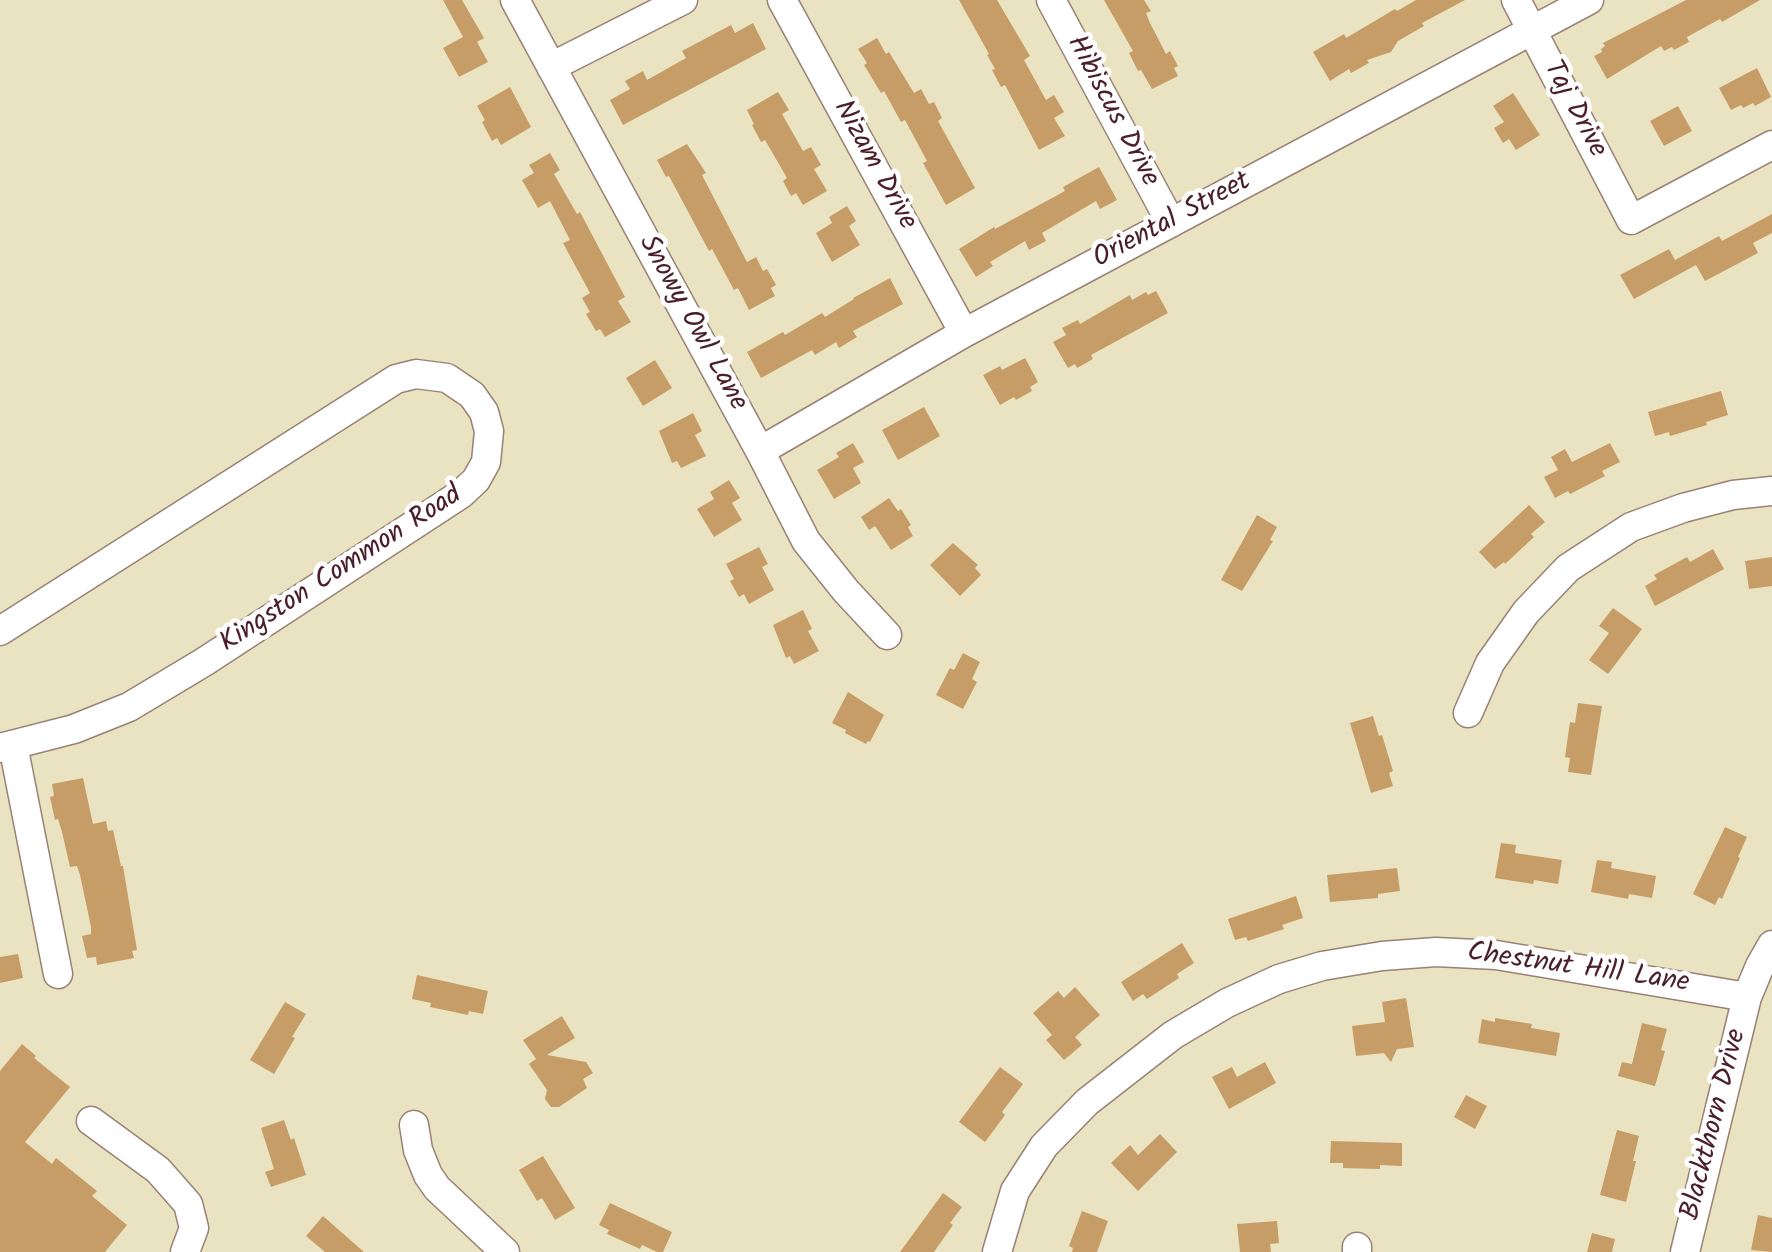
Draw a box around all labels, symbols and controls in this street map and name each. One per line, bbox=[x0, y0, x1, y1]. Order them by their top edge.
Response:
street label: Hibiscus Drive bbox=[1057, 31, 1165, 193]
street label: Taj Drive bbox=[1534, 56, 1612, 164]
street label: Nizam Drive bbox=[824, 95, 922, 237]
street label: Oriental Street bbox=[1088, 166, 1258, 278]
street label: Snowy Owl Lane bbox=[629, 230, 753, 418]
street label: Kingston Common Road bbox=[215, 480, 469, 662]
street label: Chestnut Hill Lane bbox=[1465, 938, 1691, 1002]
street label: Blackthorn Drive bbox=[1676, 1026, 1756, 1224]

